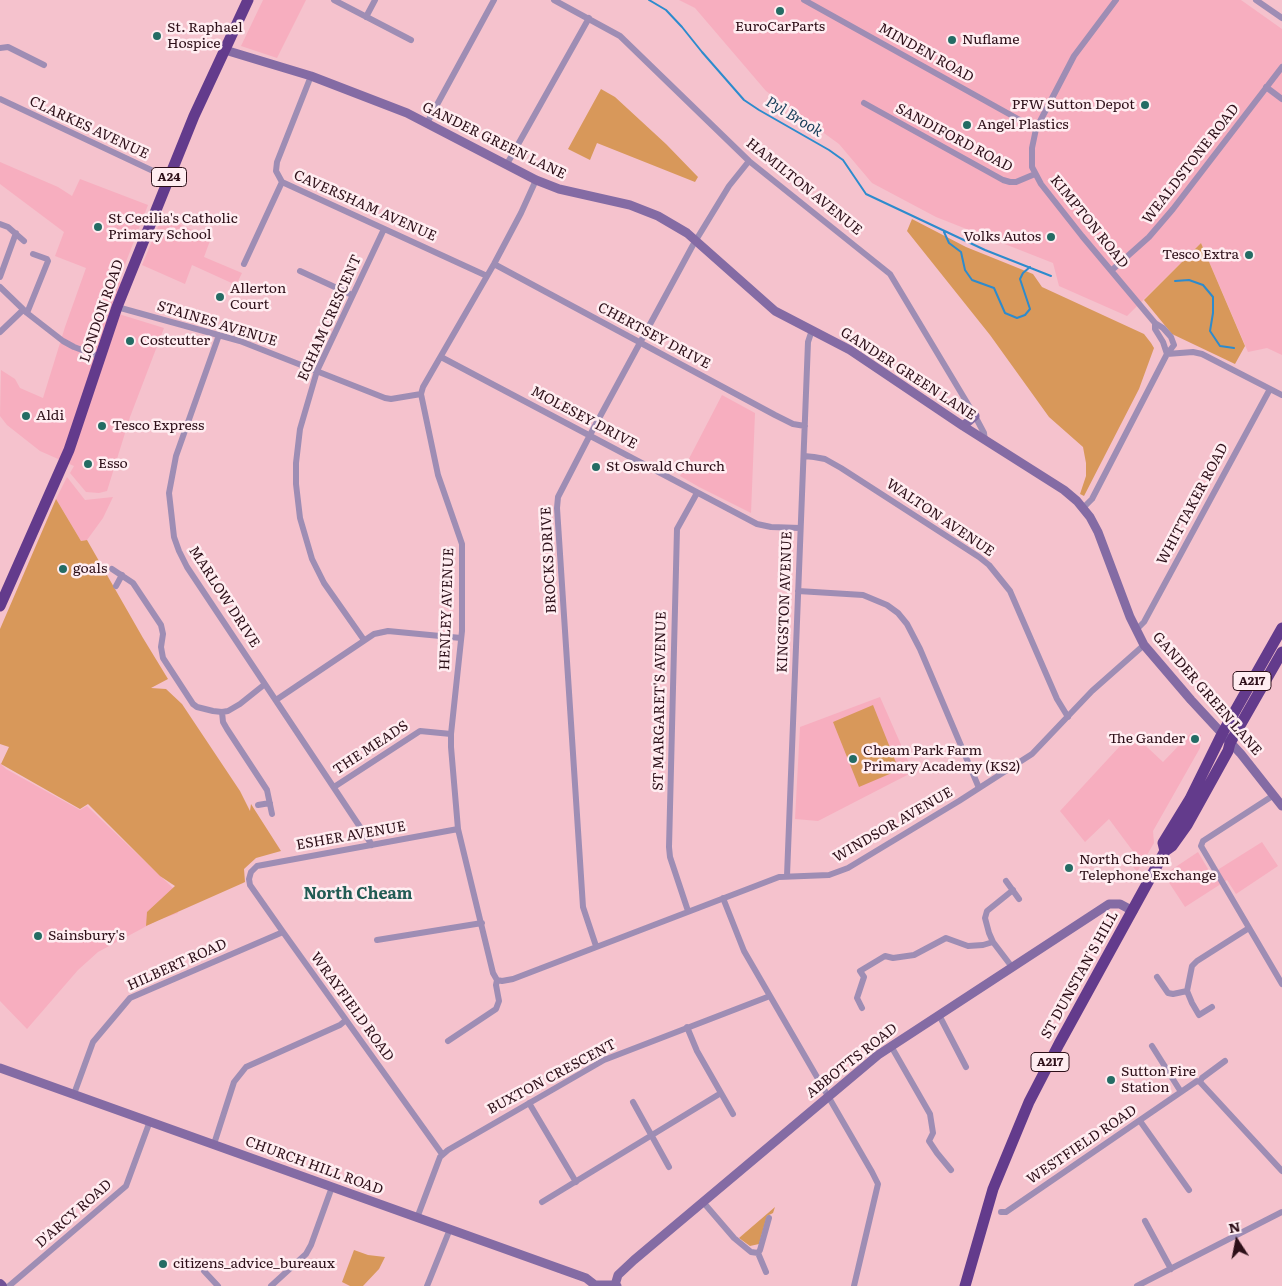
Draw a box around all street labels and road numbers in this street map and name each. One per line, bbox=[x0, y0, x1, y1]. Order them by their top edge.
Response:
street label: MINDEN ROAD bbox=[875, 20, 977, 86]
street label: CLARKES AVENUE bbox=[27, 93, 151, 163]
street label: GANDER GREEN LANE bbox=[419, 99, 569, 183]
street label: SANDIFORD ROAD bbox=[893, 100, 1015, 176]
street label: WEALDSTONE ROAD bbox=[1139, 101, 1243, 227]
street label: HAMILTON AVENUE bbox=[743, 135, 865, 239]
street label: CAVERSHAM AVENUE bbox=[291, 167, 439, 245]
road number: A24 bbox=[152, 168, 186, 186]
street label: KIMPTON ROAD bbox=[1046, 172, 1132, 272]
street label: EGHAM CRESCENT bbox=[295, 252, 365, 384]
street label: LONDON ROAD bbox=[77, 257, 127, 365]
street label: STAINES AVENUE bbox=[155, 298, 279, 350]
street label: CHERTSEY DRIVE bbox=[595, 299, 713, 373]
street label: GANDER GREEN LANE bbox=[837, 324, 979, 424]
street label: MOLESEY DRIVE bbox=[528, 383, 640, 453]
street label: WHITTAKER ROAD bbox=[1154, 440, 1232, 568]
street label: WALTON AVENUE bbox=[883, 476, 997, 560]
street label: BROCKS DRIVE bbox=[538, 506, 560, 614]
street label: KINGSTON AVENUE bbox=[774, 531, 796, 673]
street label: MARLOW DRIVE bbox=[185, 543, 263, 651]
street label: HENLEY AVENUE bbox=[436, 547, 458, 671]
street label: ST MARGARET'S AVENUE bbox=[650, 611, 670, 791]
street label: GANDER GREEN LANE bbox=[1149, 629, 1265, 759]
road number: A217 bbox=[1233, 671, 1271, 690]
street label: THE MEADS bbox=[330, 718, 412, 778]
street label: WINDSOR AVENUE bbox=[830, 784, 956, 866]
street label: ESHER AVENUE bbox=[295, 818, 407, 854]
street label: ST DUNSTAN'S HILL bbox=[1038, 908, 1122, 1042]
street label: HILBERT ROAD bbox=[125, 936, 229, 994]
street label: WRAYFIELD ROAD bbox=[307, 949, 397, 1065]
street label: ABBOTTS ROAD bbox=[803, 1020, 901, 1102]
street label: BUXTON CRESCENT bbox=[485, 1036, 619, 1118]
road number: A217 bbox=[1031, 1052, 1069, 1072]
street label: WESTFIELD ROAD bbox=[1024, 1102, 1140, 1188]
street label: CHURCH HILL ROAD bbox=[243, 1133, 385, 1199]
street label: D'ARCY ROAD bbox=[33, 1176, 115, 1252]

